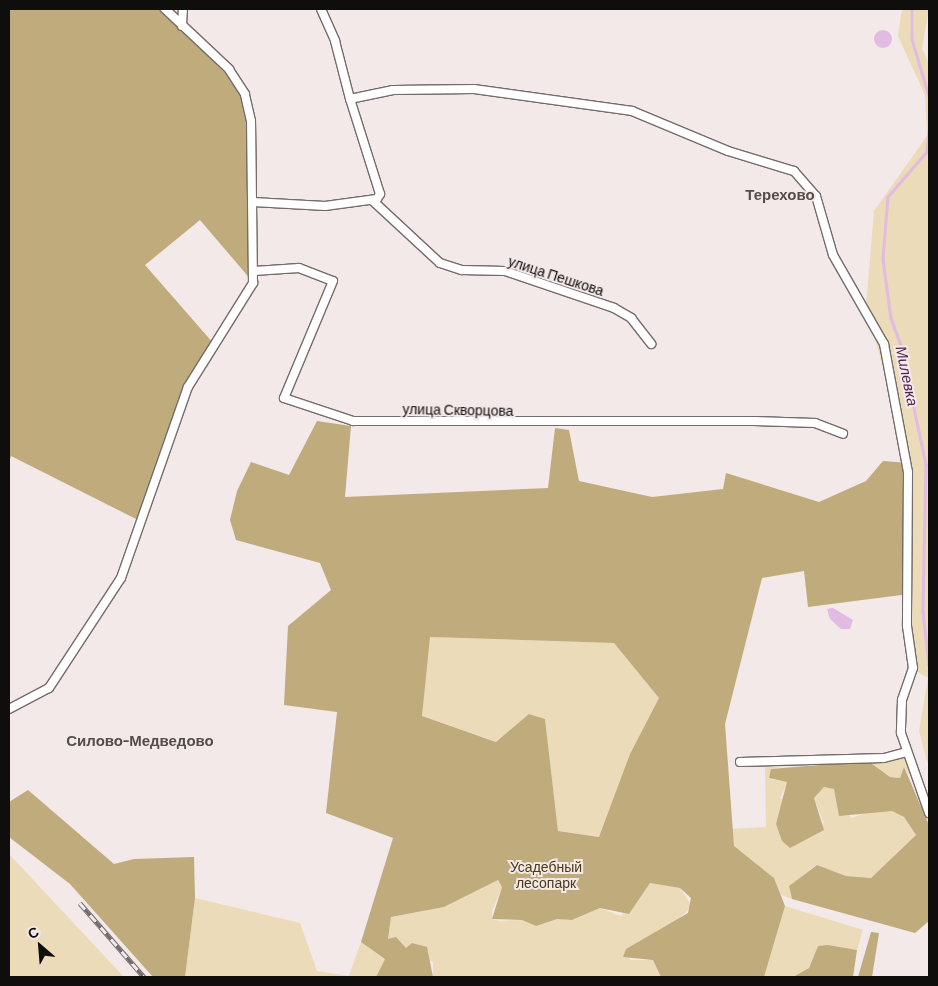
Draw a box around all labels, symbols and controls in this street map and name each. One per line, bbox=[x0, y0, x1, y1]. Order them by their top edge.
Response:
district label: Терехово bbox=[745, 186, 815, 204]
street label: улица Пешкова bbox=[506, 253, 606, 299]
water label: Милевка bbox=[892, 344, 922, 408]
street label: улица Скворцова bbox=[402, 401, 514, 419]
district label: Силово-Медведово bbox=[66, 732, 214, 750]
park label: Усадебный лесопарк bbox=[510, 859, 582, 892]
north arrow bbox=[15, 921, 65, 971]
text: С bbox=[25, 922, 41, 942]

